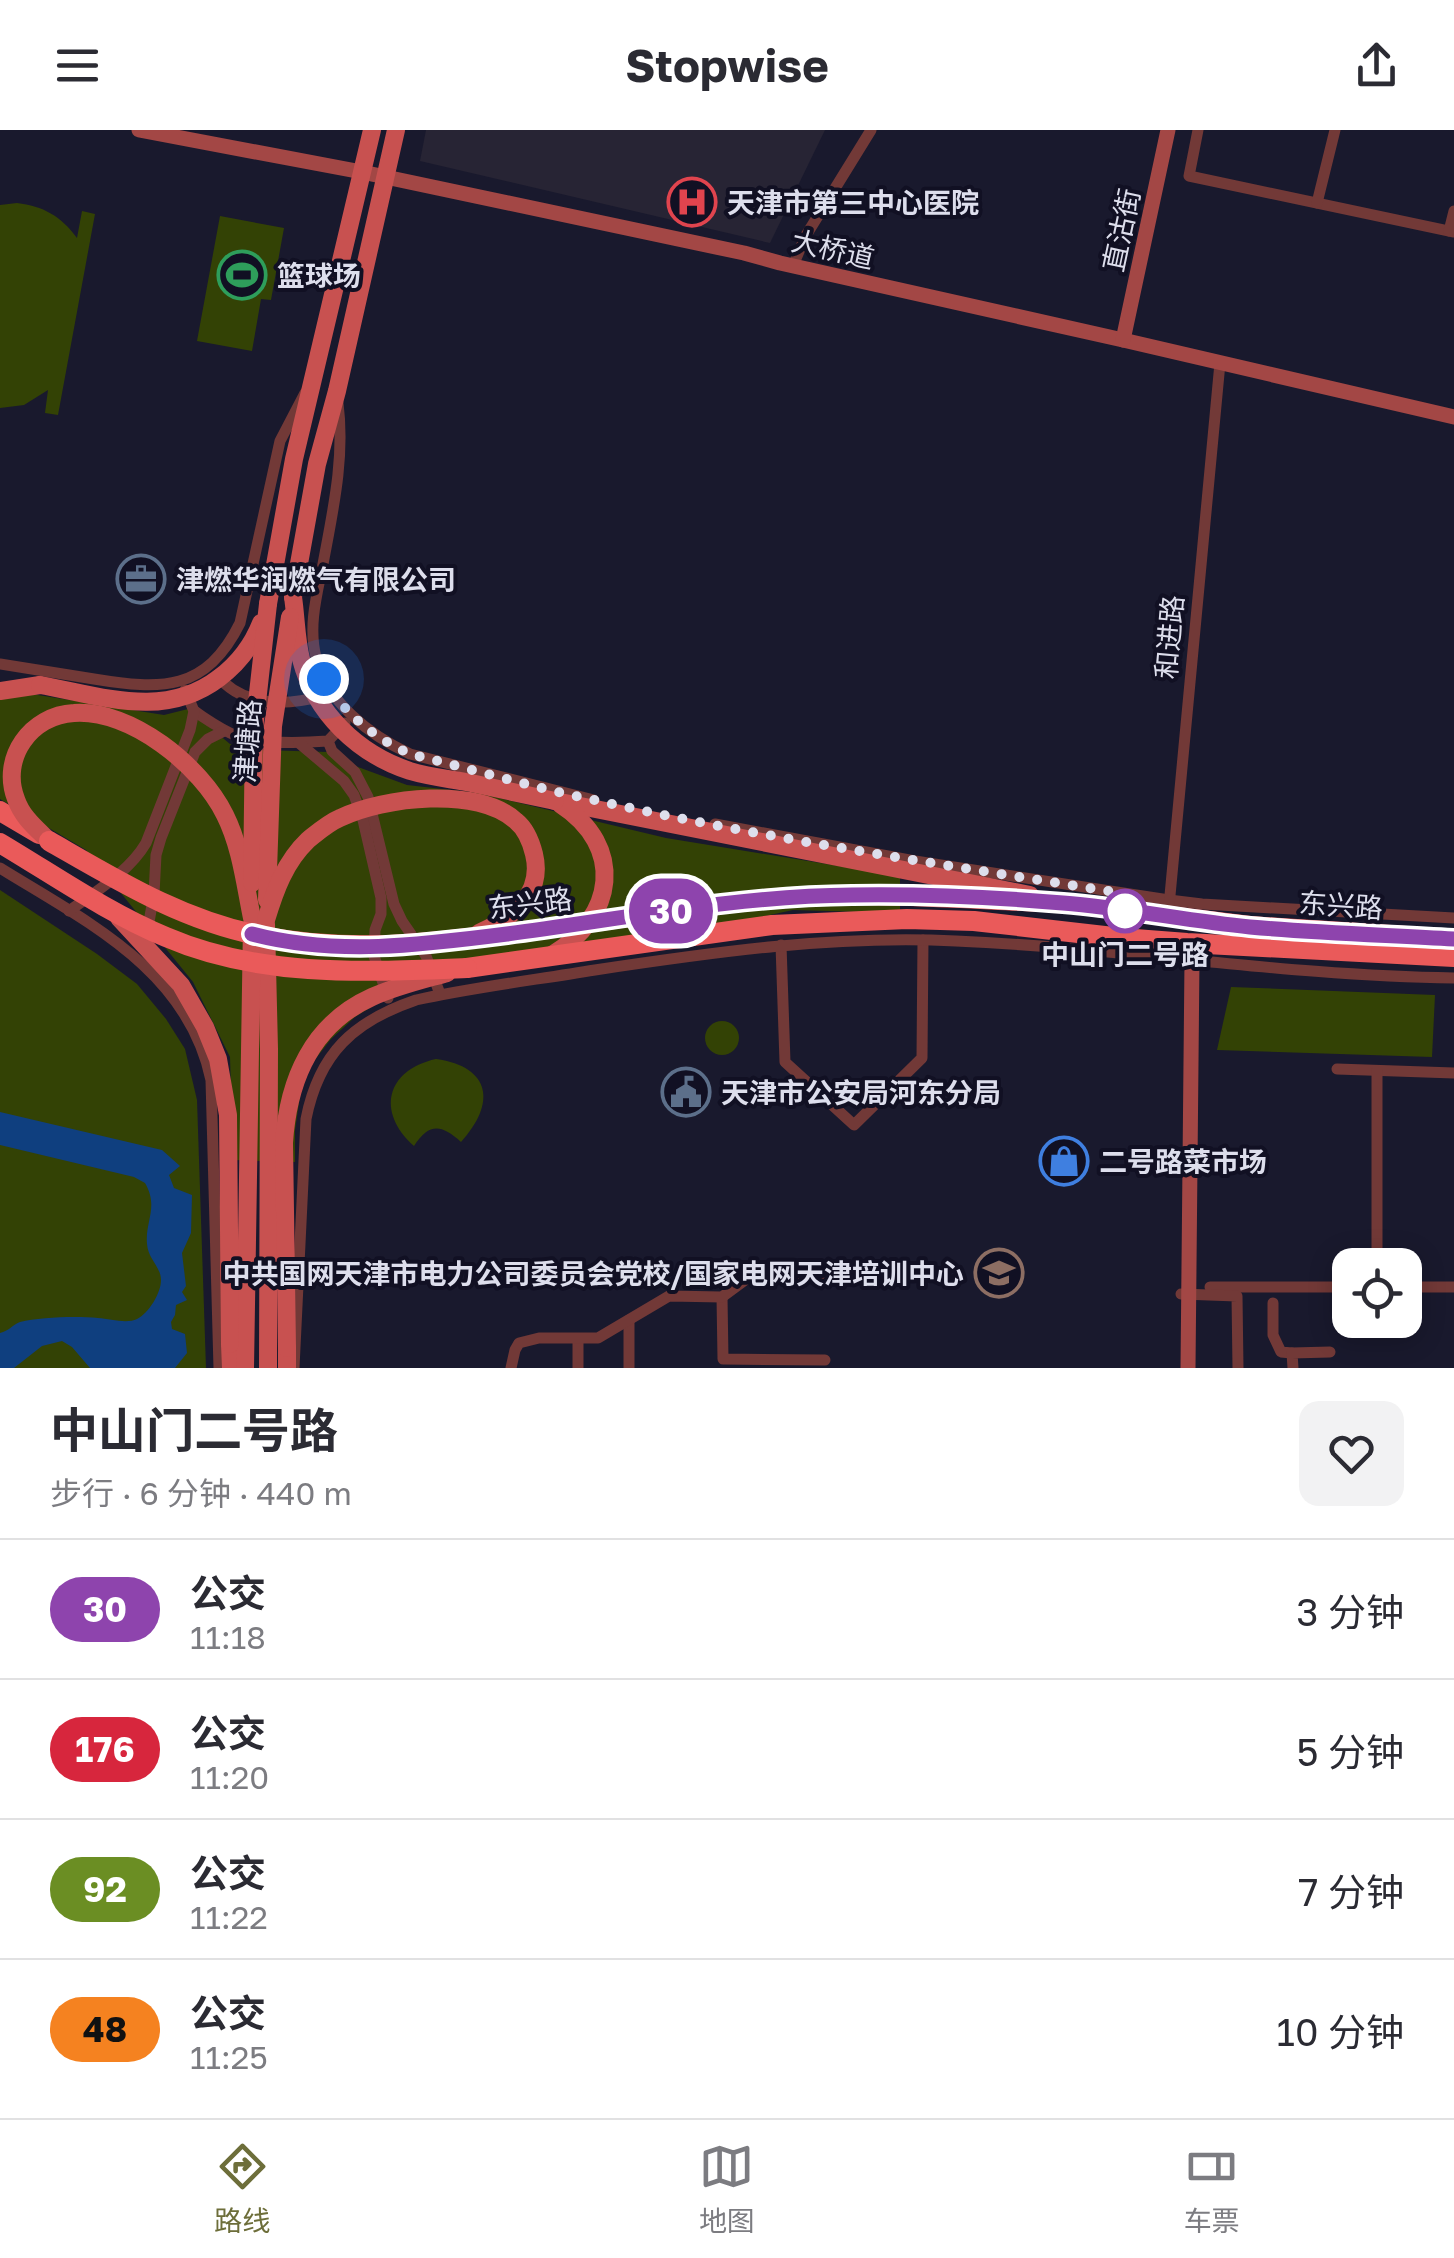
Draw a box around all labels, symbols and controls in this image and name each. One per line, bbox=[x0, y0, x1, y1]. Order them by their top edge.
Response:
icon: menu bbox=[50, 38, 105, 93]
text: Stopwise bbox=[625, 38, 829, 92]
icon: share bbox=[1349, 38, 1404, 93]
hospital icon: 天津市第三中心医院 bbox=[666, 176, 718, 228]
street label: 直沽街 bbox=[1096, 185, 1146, 275]
place label: 天津市第三中心医院 bbox=[727, 186, 979, 219]
street label: 大桥道 bbox=[788, 223, 878, 275]
sports icon: 篮球场 bbox=[216, 249, 268, 301]
place label: 篮球场 bbox=[277, 259, 361, 292]
office icon: 津燃华润燃气有限公司 bbox=[115, 553, 167, 605]
place label: 津燃华润燃气有限公司 bbox=[176, 563, 456, 596]
street label: 和进路 bbox=[1149, 594, 1189, 680]
your location bbox=[299, 654, 349, 704]
street label: 津塘路 bbox=[228, 698, 266, 784]
line badge: 30 bbox=[626, 878, 716, 944]
street label: 东兴路 bbox=[486, 882, 574, 924]
street label: 东兴路 bbox=[1298, 886, 1384, 924]
text: 30 bbox=[649, 890, 693, 932]
marker: 中山门二号路 bbox=[1104, 890, 1146, 932]
place label: 中山门二号路 bbox=[1041, 938, 1209, 971]
public building icon: 天津市公安局河东分局 bbox=[660, 1066, 712, 1118]
place label: 天津市公安局河东分局 bbox=[721, 1076, 1001, 1109]
shop icon: 二号路菜市场 bbox=[1038, 1135, 1090, 1187]
place label: 二号路菜市场 bbox=[1099, 1145, 1267, 1178]
school or university icon: 中共国网天津市电力公司委员会党校/国家电网天津培训中心 bbox=[973, 1247, 1025, 1299]
map controls bbox=[1332, 1248, 1422, 1338]
button: locate bbox=[1332, 1248, 1422, 1338]
place label: 中共国网天津市电力公司委员会党校/国家电网天津培训中心 bbox=[223, 1257, 964, 1290]
text: 中山门二号路 bbox=[50, 1401, 338, 1459]
button: heart bbox=[1299, 1401, 1404, 1506]
text: 步行 · 6 分钟 · 440 m bbox=[50, 1474, 352, 1512]
text: 公交 bbox=[190, 1570, 266, 1615]
text: 30 bbox=[83, 1588, 127, 1630]
text: 3 分钟 bbox=[1296, 1589, 1404, 1634]
text: 11:18 bbox=[190, 1618, 266, 1656]
text: 公交 bbox=[190, 1710, 266, 1755]
text: 176 bbox=[75, 1728, 135, 1770]
text: 5 分钟 bbox=[1296, 1729, 1404, 1774]
text: 11:20 bbox=[190, 1758, 269, 1796]
text: 公交 bbox=[190, 1850, 266, 1895]
text: 92 bbox=[83, 1868, 127, 1910]
text: 7 分钟 bbox=[1298, 1869, 1404, 1914]
text: 11:22 bbox=[190, 1898, 268, 1936]
text: 公交 bbox=[190, 1990, 266, 2035]
text: 48 bbox=[83, 2008, 127, 2050]
text: 10 分钟 bbox=[1277, 2009, 1404, 2054]
text: 11:25 bbox=[190, 2038, 268, 2076]
tab: 路线 bbox=[214, 2139, 270, 2239]
tab: 地图 bbox=[699, 2139, 755, 2239]
tab: 车票 bbox=[1184, 2139, 1240, 2239]

